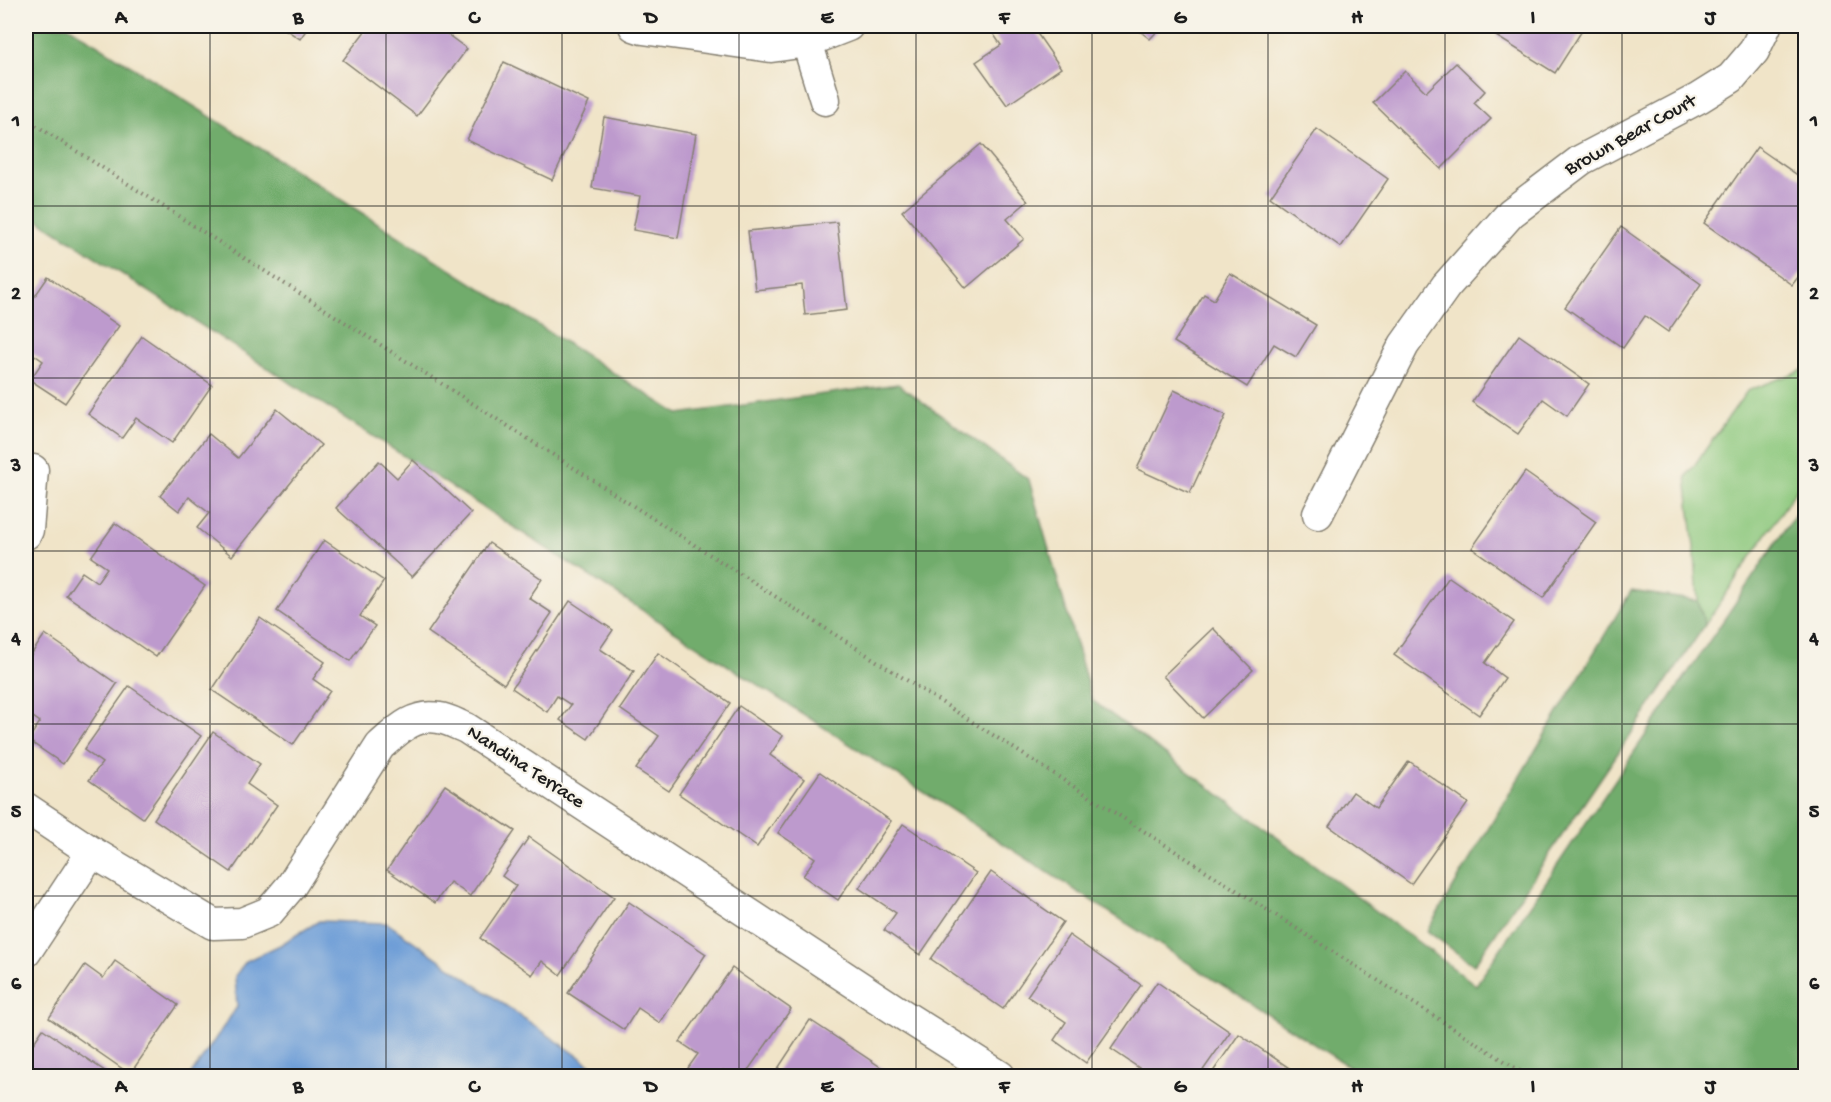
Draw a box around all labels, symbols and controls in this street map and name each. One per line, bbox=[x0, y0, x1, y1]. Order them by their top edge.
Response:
text: A bbox=[114, 8, 129, 31]
text: B bbox=[292, 8, 304, 31]
text: C bbox=[468, 8, 482, 31]
text: D bbox=[642, 8, 658, 31]
text: E bbox=[821, 8, 835, 31]
text: F bbox=[998, 8, 1011, 31]
text: G bbox=[1174, 8, 1188, 31]
text: H bbox=[1351, 8, 1363, 31]
text: I bbox=[1531, 8, 1536, 31]
text: J bbox=[1704, 8, 1717, 31]
street label: Brown Bear Court bbox=[1560, 89, 1702, 182]
text: 1 bbox=[11, 111, 20, 134]
text: 1 bbox=[1809, 111, 1818, 134]
text: 2 bbox=[11, 284, 21, 307]
text: 2 bbox=[1809, 284, 1819, 307]
text: 3 bbox=[10, 456, 21, 479]
text: 3 bbox=[1808, 456, 1819, 479]
text: 4 bbox=[10, 629, 21, 652]
text: 4 bbox=[1808, 629, 1819, 652]
street label: Nandina Terrace bbox=[462, 721, 589, 815]
text: 5 bbox=[11, 802, 22, 825]
text: 5 bbox=[1809, 802, 1820, 825]
text: 6 bbox=[11, 974, 22, 997]
text: 6 bbox=[1809, 974, 1820, 997]
text: A bbox=[114, 1077, 129, 1100]
text: B bbox=[292, 1077, 304, 1100]
text: C bbox=[468, 1077, 482, 1100]
text: D bbox=[642, 1077, 658, 1100]
text: E bbox=[821, 1077, 835, 1100]
text: F bbox=[998, 1077, 1011, 1100]
text: G bbox=[1174, 1077, 1188, 1100]
text: H bbox=[1351, 1077, 1363, 1100]
text: I bbox=[1531, 1077, 1536, 1100]
text: J bbox=[1704, 1077, 1717, 1100]

